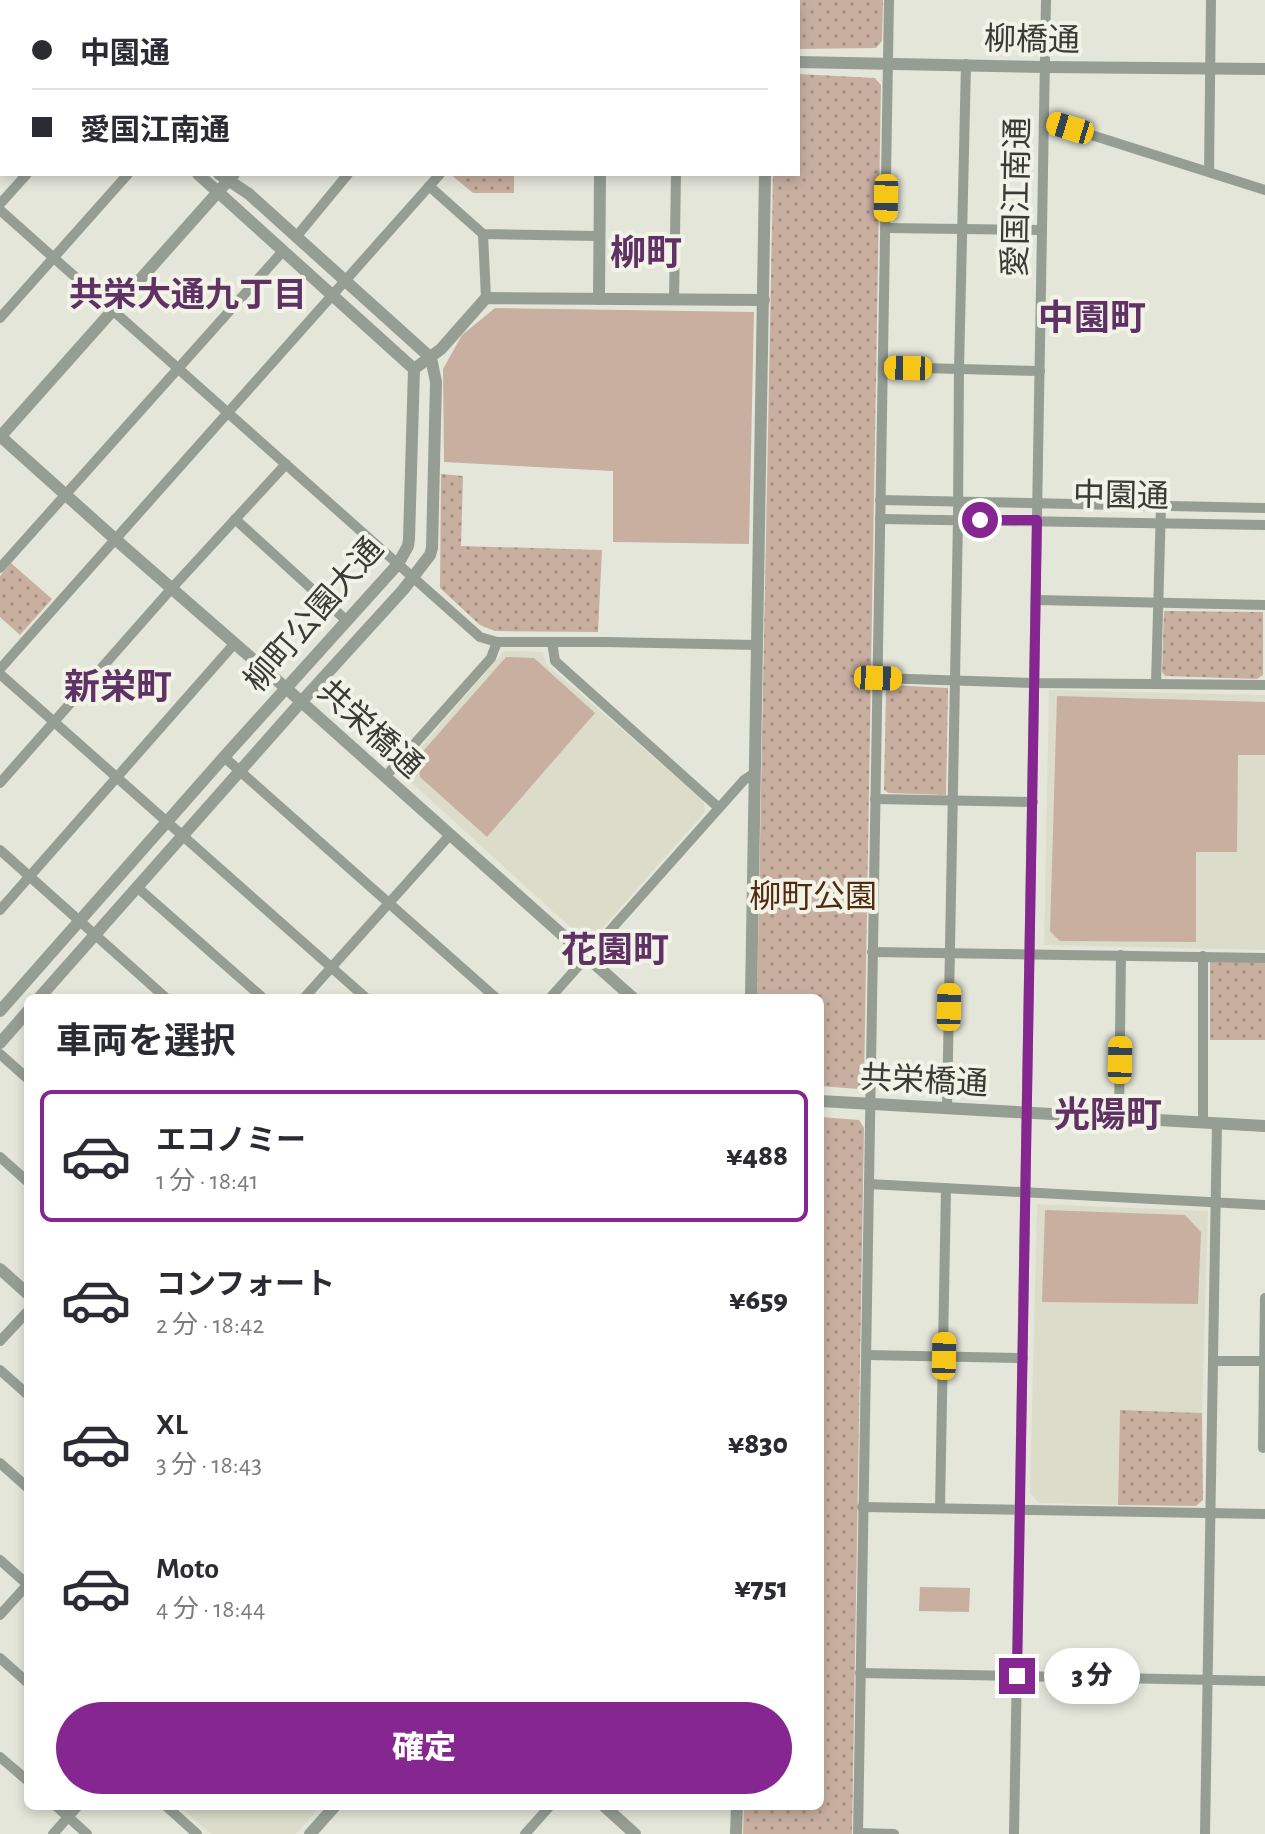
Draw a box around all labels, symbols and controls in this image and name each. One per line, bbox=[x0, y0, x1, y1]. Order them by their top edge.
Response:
street label: 柳橋通 bbox=[984, 22, 1080, 57]
text: 中園通 bbox=[80, 39, 170, 69]
car bbox=[1044, 110, 1096, 146]
text: 愛国江南通 bbox=[80, 116, 230, 146]
street label: 愛国江南通 bbox=[998, 117, 1034, 277]
car bbox=[874, 174, 898, 222]
district label: 柳町 bbox=[610, 234, 682, 272]
district label: 共栄大通九丁目 bbox=[69, 276, 307, 313]
district label: 中園町 bbox=[1038, 299, 1146, 337]
car bbox=[884, 356, 932, 380]
street label: 中園通 bbox=[1073, 478, 1169, 513]
route start bbox=[962, 502, 998, 538]
street label: 柳町公園大通 bbox=[238, 531, 389, 698]
car bbox=[854, 665, 902, 691]
district label: 新栄町 bbox=[64, 668, 172, 706]
street label: 共栄橋通 bbox=[312, 674, 429, 784]
park label: 柳町公園 bbox=[749, 880, 877, 913]
district label: 花園町 bbox=[561, 931, 669, 969]
car bbox=[937, 983, 961, 1031]
text: 車両を選択 bbox=[56, 1024, 236, 1060]
car bbox=[1108, 1036, 1132, 1084]
street label: 共栄橋通 bbox=[859, 1061, 989, 1100]
district label: 光陽町 bbox=[1054, 1096, 1162, 1134]
icon: car bbox=[60, 1120, 132, 1192]
text: エコノミー bbox=[156, 1126, 306, 1156]
text: ¥488 bbox=[726, 1141, 788, 1171]
text: 1 分 · 18:41 bbox=[156, 1168, 258, 1194]
icon: car bbox=[60, 1264, 132, 1336]
text: コンフォート bbox=[156, 1270, 335, 1300]
text: ¥659 bbox=[729, 1285, 788, 1315]
text: 2 分 · 18:42 bbox=[156, 1312, 264, 1338]
car bbox=[932, 1332, 956, 1380]
icon: car bbox=[60, 1408, 132, 1480]
text: XL bbox=[156, 1410, 188, 1440]
text: ¥830 bbox=[728, 1429, 788, 1459]
text: 3 分 · 18:43 bbox=[156, 1452, 262, 1478]
icon: car bbox=[60, 1552, 132, 1624]
text: Moto bbox=[156, 1554, 219, 1584]
text: ¥751 bbox=[734, 1573, 788, 1603]
text: 4 分 · 18:44 bbox=[156, 1596, 266, 1622]
callout: 3 分 bbox=[1045, 1648, 1141, 1704]
route end bbox=[999, 1658, 1035, 1694]
text: 3 分 bbox=[1071, 1663, 1113, 1689]
button: 確定 bbox=[56, 1702, 792, 1794]

